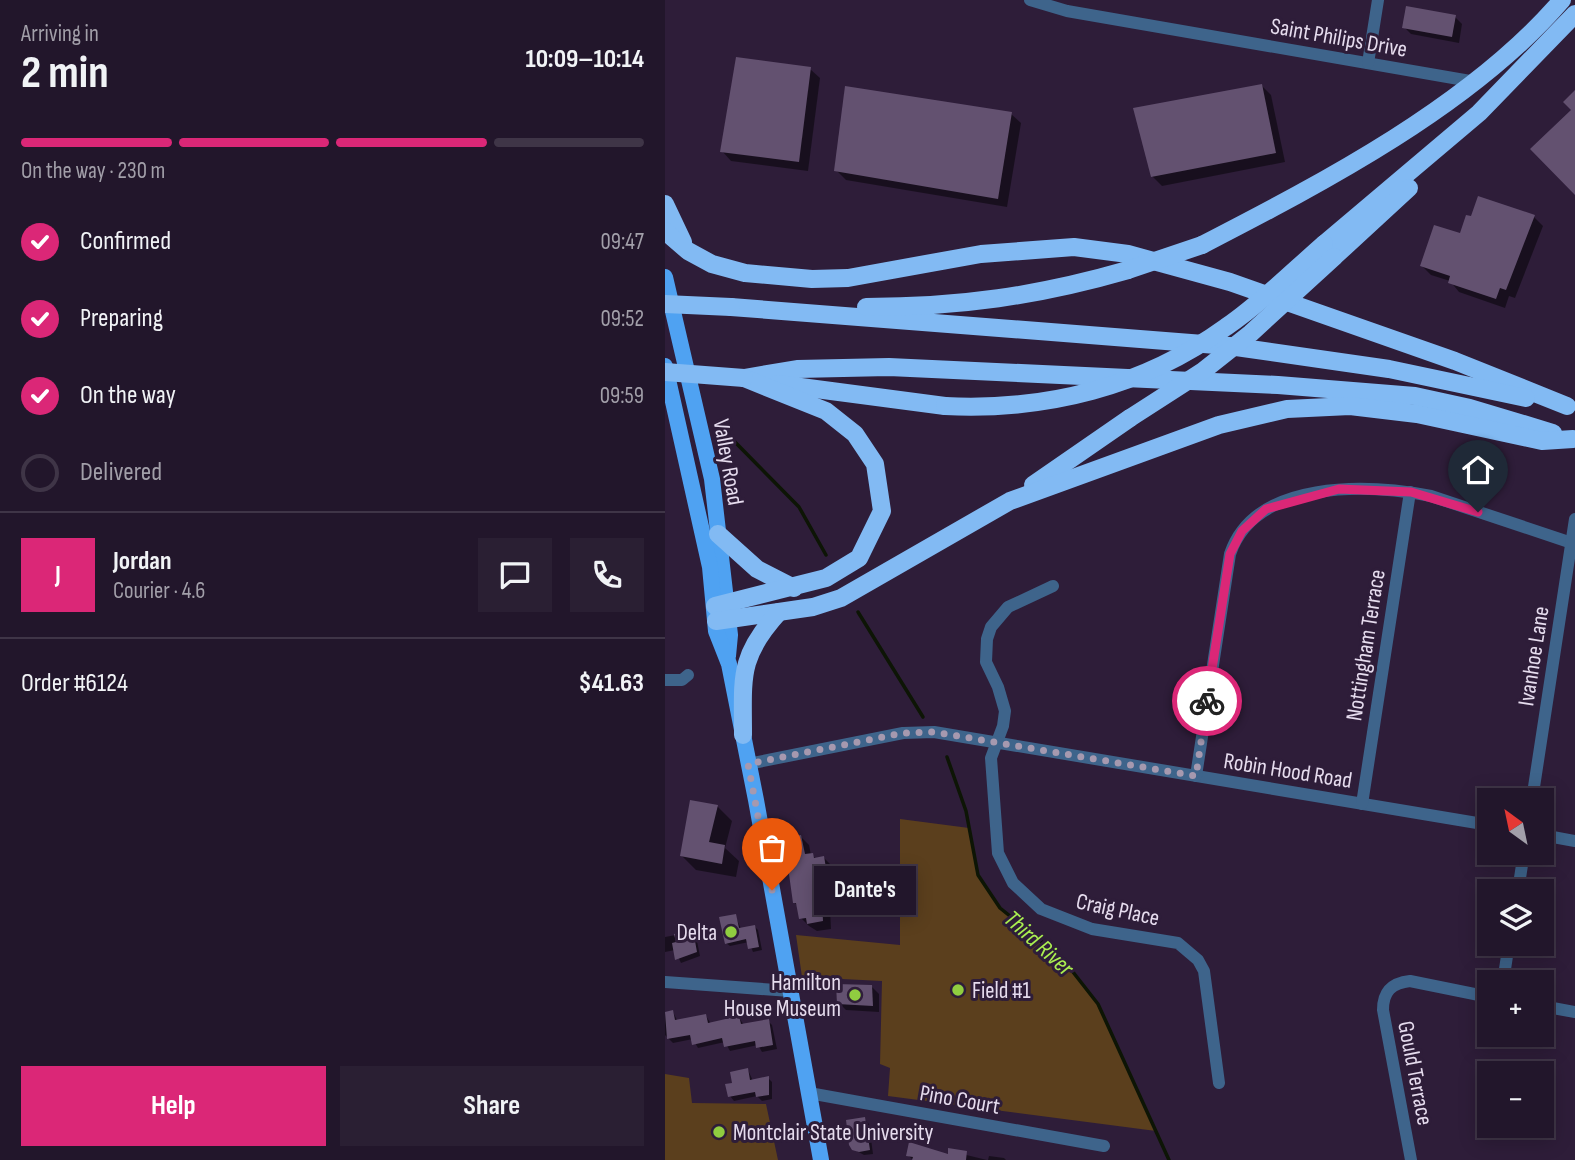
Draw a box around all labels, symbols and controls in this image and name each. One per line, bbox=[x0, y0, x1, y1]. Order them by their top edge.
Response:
street label: Saint Philips Drive bbox=[1268, 12, 1409, 64]
text: Arriving in bbox=[21, 20, 99, 48]
text: 10:09–10:14 bbox=[526, 44, 644, 75]
text: 2 min bbox=[21, 46, 109, 101]
text: On the way · 230 m bbox=[21, 157, 165, 185]
icon: check bbox=[21, 223, 59, 261]
text: Confirmed bbox=[80, 226, 171, 257]
text: 09:47 bbox=[601, 228, 644, 256]
icon: check bbox=[21, 300, 59, 338]
text: Preparing bbox=[80, 303, 163, 334]
text: 09:52 bbox=[601, 305, 644, 333]
icon: check bbox=[21, 377, 59, 415]
text: On the way bbox=[80, 380, 176, 411]
text: 09:59 bbox=[600, 382, 644, 410]
street label: Valley Road bbox=[707, 417, 749, 507]
pin bbox=[1448, 440, 1508, 512]
icon: home bbox=[1459, 451, 1497, 489]
text: Delivered bbox=[80, 457, 162, 488]
button: chat bbox=[478, 538, 552, 612]
button: phone bbox=[570, 538, 644, 612]
text: Jordan bbox=[113, 546, 171, 577]
text: J bbox=[55, 560, 61, 591]
street label: Nottingham Terrace bbox=[1340, 568, 1392, 723]
text: Courier · 4.6 bbox=[113, 577, 205, 605]
street label: Ivanhoe Lane bbox=[1512, 604, 1556, 708]
courier bbox=[1172, 666, 1242, 736]
text: Order #6124 bbox=[21, 668, 128, 699]
text: $41.63 bbox=[578, 668, 644, 699]
icon: bike bbox=[1188, 682, 1226, 720]
street label: Robin Hood Road bbox=[1222, 747, 1354, 795]
north arrow bbox=[1477, 788, 1554, 864]
map controls bbox=[1477, 788, 1554, 1138]
pin bbox=[742, 818, 802, 890]
icon: bag bbox=[753, 829, 791, 867]
callout: Dante's bbox=[814, 866, 915, 914]
text: Dante's bbox=[834, 876, 896, 904]
button: layers bbox=[1477, 879, 1554, 956]
street label: Craig Place bbox=[1074, 888, 1162, 932]
water label: Third River bbox=[998, 905, 1080, 983]
place label: Delta bbox=[676, 919, 717, 947]
marker: Delta bbox=[723, 924, 739, 940]
place label: Hamilton House Museum bbox=[724, 969, 841, 1023]
button: + bbox=[1477, 970, 1554, 1047]
place label: Field #1 bbox=[972, 977, 1031, 1005]
marker: Field #1 bbox=[950, 982, 966, 998]
marker: Hamilton House Museum bbox=[847, 987, 863, 1003]
street label: Gould Terrace bbox=[1391, 1019, 1439, 1128]
button: − bbox=[1477, 1061, 1554, 1138]
button: Help bbox=[21, 1066, 326, 1146]
button: Share bbox=[340, 1066, 644, 1146]
street label: Pino Court bbox=[917, 1079, 1002, 1121]
place label: Montclair State University bbox=[733, 1119, 934, 1147]
marker: Montclair State University bbox=[711, 1124, 727, 1140]

